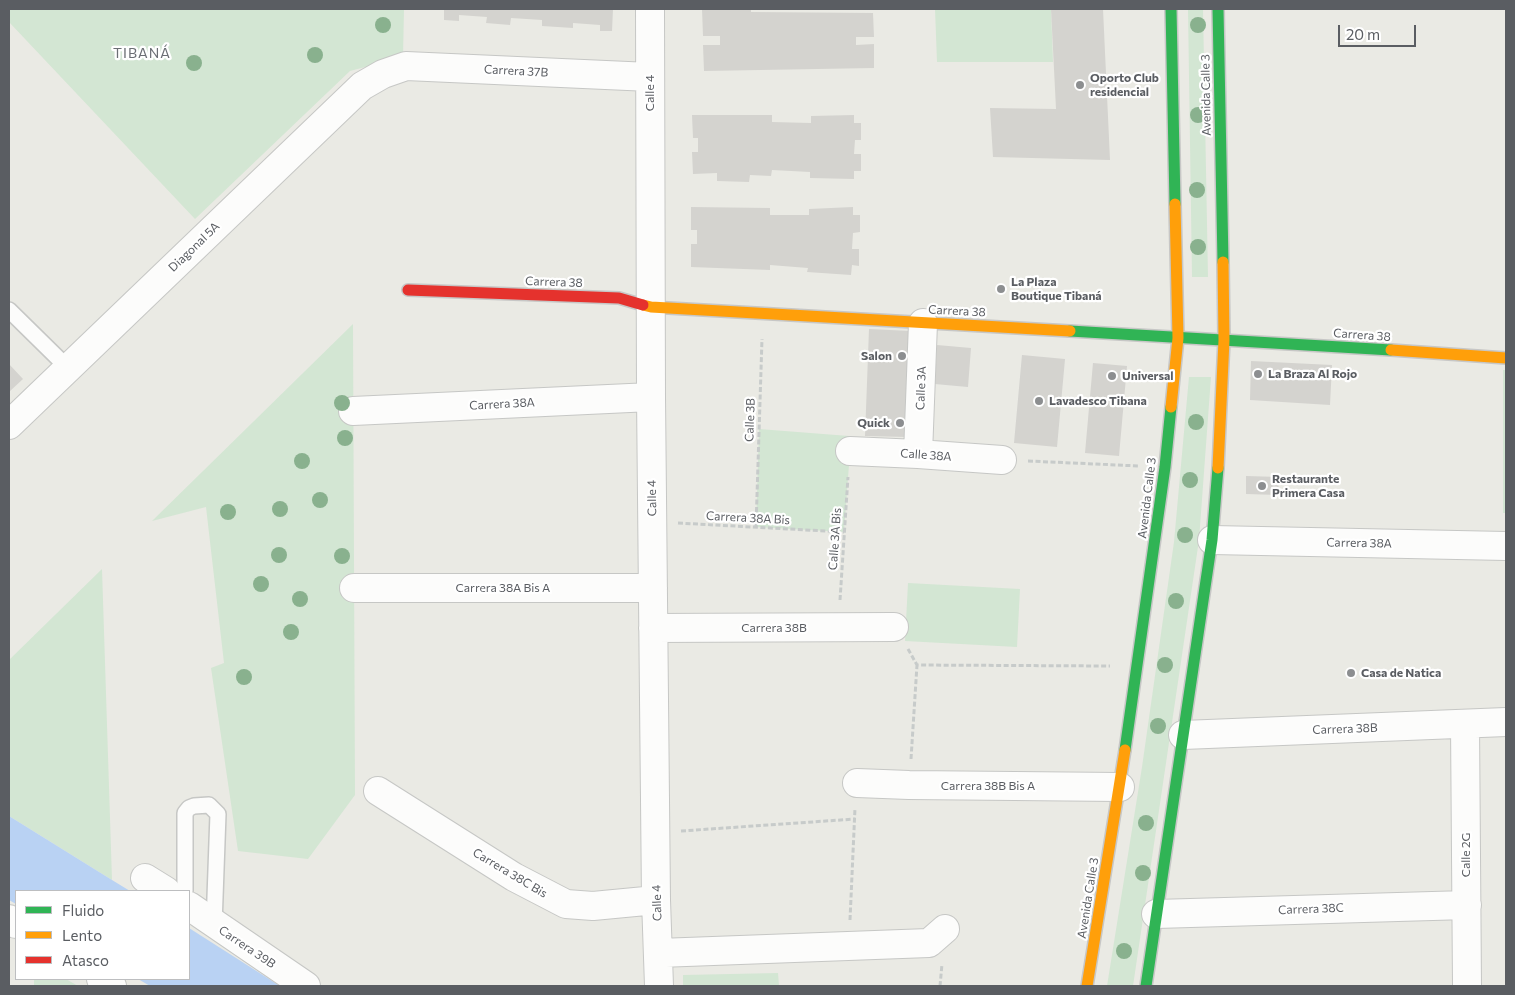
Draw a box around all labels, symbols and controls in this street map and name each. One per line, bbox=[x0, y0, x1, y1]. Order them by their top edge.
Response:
scale bar bbox=[1340, 15, 1418, 47]
text: 20 m bbox=[1346, 25, 1380, 43]
district label: TIBANÁ bbox=[112, 45, 172, 61]
street label: Avenida Calle 3 bbox=[1198, 54, 1214, 136]
street label: Carrera 37B bbox=[484, 62, 548, 80]
place label: Oporto Club residencial bbox=[1090, 71, 1159, 99]
street label: Calle 4 bbox=[643, 75, 657, 111]
marker: Oporto Club residencial bbox=[1074, 79, 1086, 91]
street label: Diagonal 5A bbox=[166, 219, 222, 275]
street label: Carrera 38 bbox=[525, 274, 583, 290]
place label: La Plaza Boutique Tibaná bbox=[1011, 275, 1102, 303]
marker: La Plaza Boutique Tibaná bbox=[995, 283, 1007, 295]
street label: Carrera 38 bbox=[928, 302, 986, 320]
street label: Carrera 38 bbox=[1333, 326, 1391, 344]
place label: Salon bbox=[861, 349, 892, 363]
marker: Salon bbox=[896, 350, 908, 362]
street label: Calle 3A bbox=[913, 366, 929, 410]
place label: La Braza Al Rojo bbox=[1268, 367, 1357, 381]
marker: La Braza Al Rojo bbox=[1252, 368, 1264, 380]
place label: Universal bbox=[1122, 369, 1174, 383]
marker: Universal bbox=[1106, 370, 1118, 382]
place label: Lavadesco Tibana bbox=[1049, 394, 1147, 408]
street label: Carrera 38A bbox=[469, 395, 535, 413]
marker: Lavadesco Tibana bbox=[1033, 395, 1045, 407]
street label: Calle 3B bbox=[742, 398, 758, 442]
place label: Quick bbox=[857, 416, 890, 430]
marker: Quick bbox=[894, 417, 906, 429]
street label: Calle 38A bbox=[900, 446, 952, 464]
street label: Avenida Calle 3 bbox=[1135, 457, 1159, 539]
place label: Restaurante Primera Casa bbox=[1272, 472, 1345, 500]
street label: Calle 4 bbox=[644, 480, 660, 516]
marker: Restaurante Primera Casa bbox=[1256, 480, 1268, 492]
street label: Calle 3A Bis bbox=[826, 507, 844, 571]
street label: Carrera 38A Bis bbox=[706, 509, 790, 527]
street label: Carrera 38A bbox=[1326, 535, 1392, 551]
street label: Carrera 38A Bis A bbox=[456, 581, 550, 595]
street label: Carrera 38B bbox=[741, 621, 807, 635]
place label: Casa de Natica bbox=[1361, 666, 1441, 680]
marker: Casa de Natica bbox=[1345, 667, 1357, 679]
street label: Carrera 38B bbox=[1312, 721, 1378, 737]
street label: Carrera 38B Bis A bbox=[941, 779, 1035, 793]
street label: Calle 2G bbox=[1459, 833, 1473, 877]
street label: Carrera 38C Bis bbox=[470, 845, 550, 901]
street label: Avenida Calle 3 bbox=[1075, 857, 1101, 939]
street label: Calle 4 bbox=[649, 885, 665, 921]
legend bbox=[15, 890, 190, 980]
text: Fluido bbox=[62, 901, 104, 919]
street label: Carrera 38C bbox=[1278, 901, 1344, 917]
street label: Carrera 39B bbox=[216, 923, 278, 971]
text: Lento bbox=[62, 926, 102, 944]
text: Atasco bbox=[62, 951, 109, 969]

